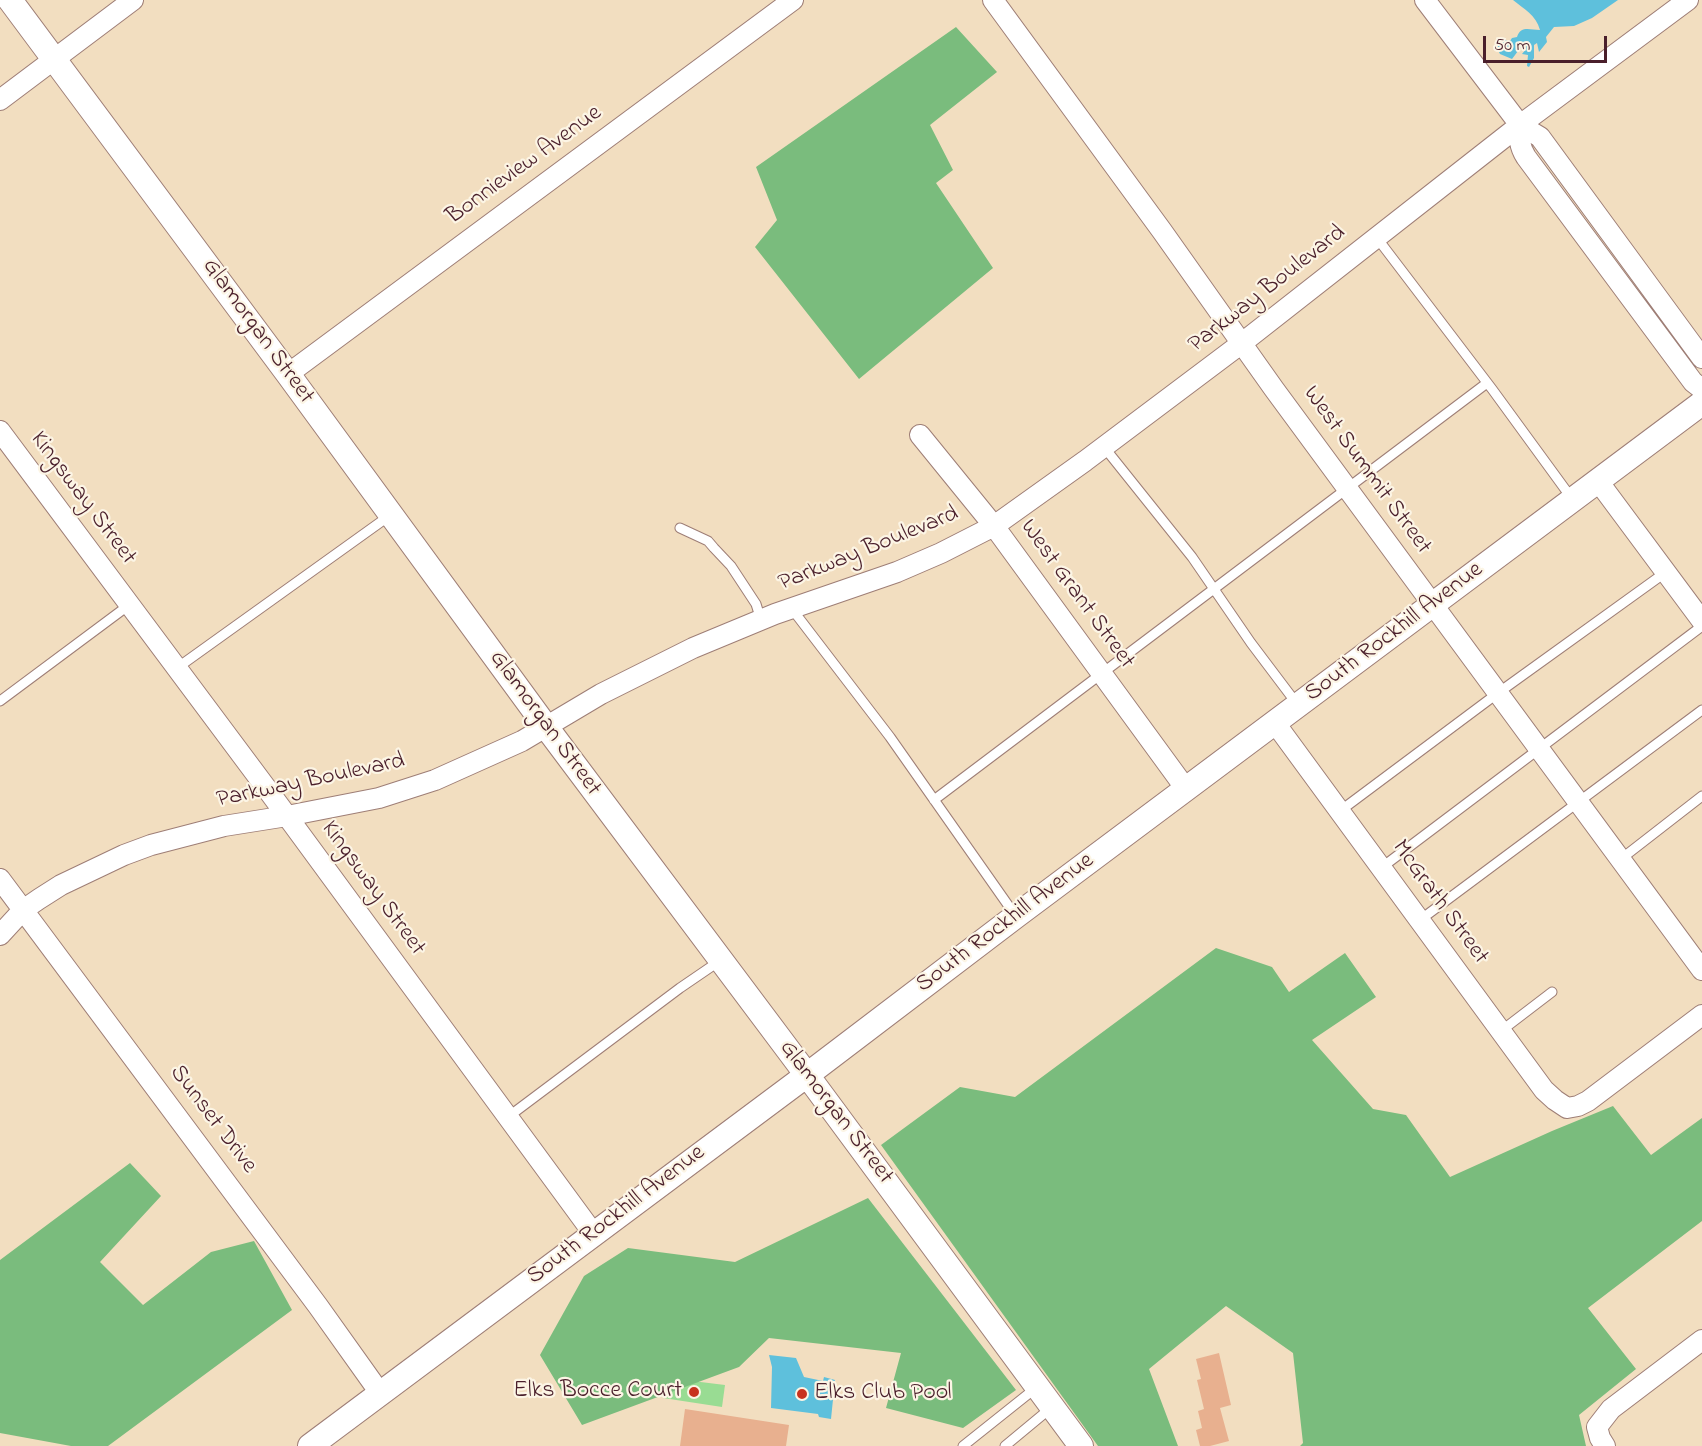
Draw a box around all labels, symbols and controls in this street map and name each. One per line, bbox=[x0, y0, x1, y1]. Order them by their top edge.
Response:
scale bar bbox=[1486, 24, 1610, 62]
text: 50 m bbox=[1494, 33, 1531, 59]
street label: Bonnieview Avenue bbox=[442, 100, 608, 232]
street label: Parkway Boulevard bbox=[1184, 220, 1352, 360]
street label: Glamorgan Street bbox=[195, 254, 319, 410]
street label: West Summit Street bbox=[1295, 381, 1437, 561]
street label: Kingsway Street bbox=[23, 427, 141, 571]
street label: Parkway Boulevard bbox=[775, 501, 963, 599]
street label: West Grant Street bbox=[1012, 515, 1140, 675]
street label: South Rockhill Avenue bbox=[1300, 557, 1490, 709]
street label: Glamorgan Street bbox=[482, 646, 606, 802]
street label: Parkway Boulevard bbox=[214, 748, 408, 816]
street label: Kingsway Street bbox=[314, 816, 430, 962]
street label: McGrath Street bbox=[1384, 835, 1494, 971]
street label: South Rockhill Avenue bbox=[911, 848, 1101, 1000]
street label: Glamorgan Street bbox=[772, 1035, 898, 1191]
street label: Sunset Drive bbox=[162, 1060, 262, 1180]
street label: South Rockhill Avenue bbox=[522, 1140, 712, 1292]
place label: Elks Bocce Court bbox=[513, 1378, 682, 1406]
place label: Elks Club Pool bbox=[814, 1380, 952, 1408]
marker: Elks Bocce Court bbox=[687, 1385, 701, 1399]
marker: Elks Club Pool bbox=[795, 1387, 809, 1401]

